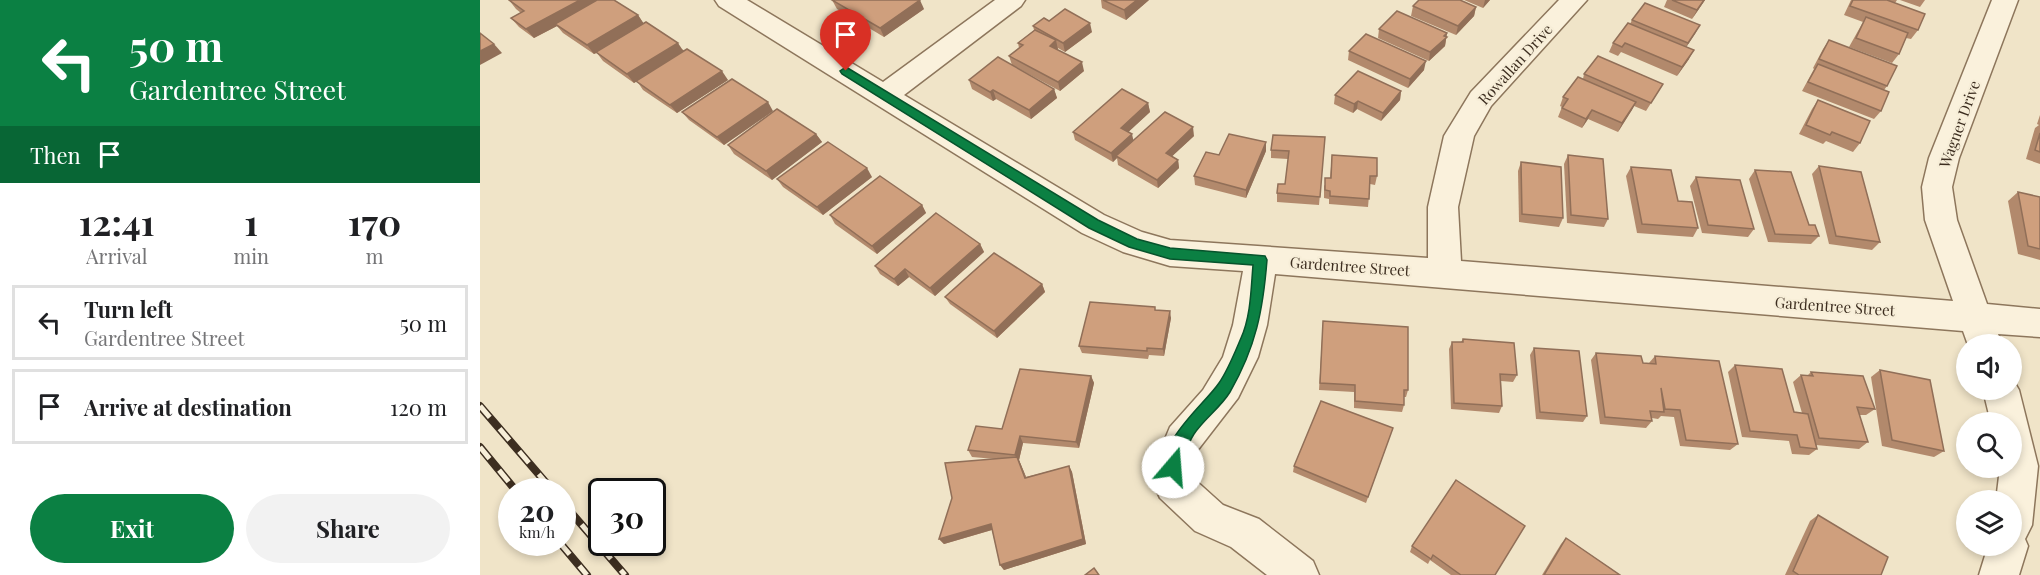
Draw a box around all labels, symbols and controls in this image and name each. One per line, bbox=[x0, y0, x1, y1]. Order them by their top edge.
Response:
pin bbox=[820, 9, 871, 71]
text: 50 m bbox=[129, 17, 223, 73]
icon: arrive bbox=[829, 18, 862, 51]
street label: Rowallan Drive bbox=[1473, 19, 1557, 109]
icon: left bbox=[30, 24, 108, 102]
text: Gardentree Street bbox=[129, 71, 346, 107]
street label: Wagner Drive bbox=[1934, 78, 1984, 171]
icon: arrive bbox=[93, 138, 126, 171]
text: Then bbox=[30, 140, 81, 170]
text: 12:41 bbox=[79, 197, 155, 245]
text: 1 bbox=[244, 197, 258, 245]
text: 170 bbox=[348, 197, 401, 245]
text: Arrival bbox=[86, 242, 148, 269]
text: min bbox=[233, 242, 269, 269]
text: m bbox=[366, 242, 383, 269]
street label: Gardentree Street bbox=[1289, 252, 1411, 280]
street label: Gardentree Street bbox=[1774, 292, 1896, 320]
text: Turn left bbox=[84, 294, 173, 324]
icon: left bbox=[33, 306, 66, 339]
text: 50 m bbox=[400, 308, 447, 338]
text: Gardentree Street bbox=[84, 324, 245, 351]
map controls bbox=[1956, 334, 2022, 556]
button: sound bbox=[1956, 334, 2022, 400]
icon: arrive bbox=[33, 390, 66, 423]
text: Arrive at destination bbox=[84, 392, 292, 422]
text: 120 m bbox=[390, 392, 447, 422]
button: search bbox=[1956, 412, 2022, 478]
position arrow bbox=[1141, 435, 1205, 499]
speed limit sign: 30 bbox=[588, 478, 666, 556]
text: 20 bbox=[519, 490, 555, 530]
button: layers bbox=[1956, 490, 2022, 556]
button: Exit bbox=[30, 494, 234, 563]
button: Share bbox=[246, 494, 450, 563]
text: km/h bbox=[519, 522, 555, 542]

